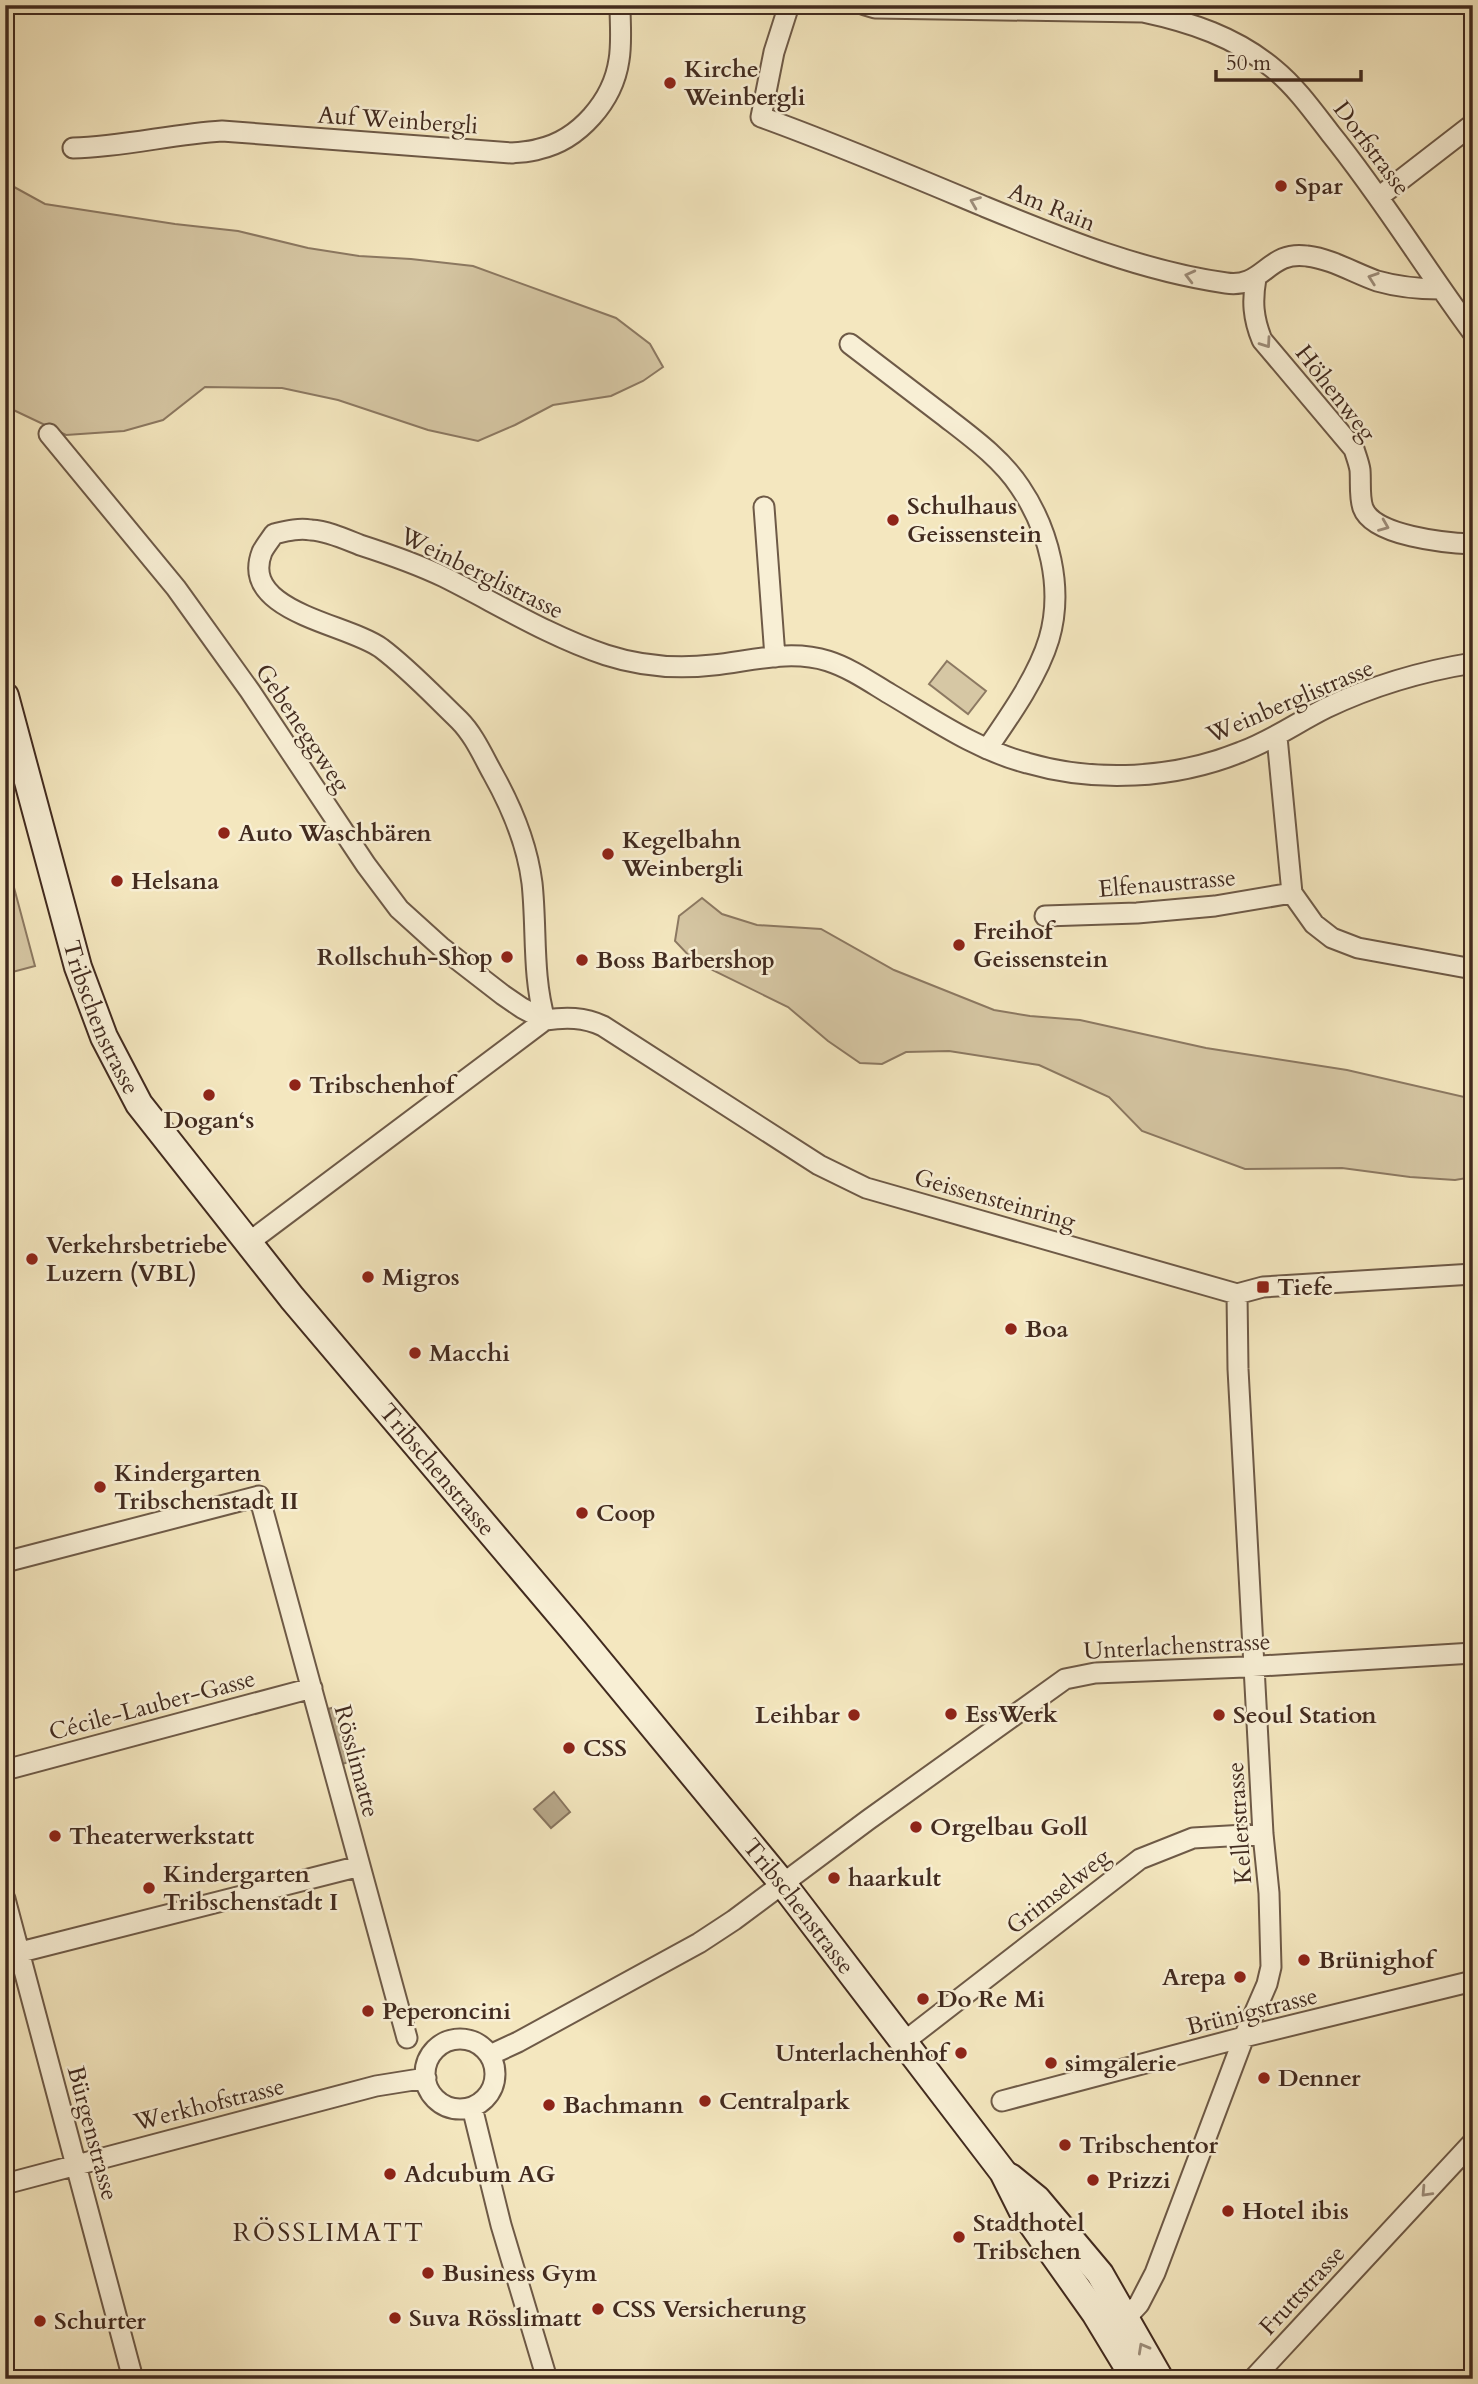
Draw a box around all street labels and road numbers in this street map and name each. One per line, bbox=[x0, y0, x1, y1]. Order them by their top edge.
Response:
street label: Dorfstrasse bbox=[1325, 94, 1418, 202]
street label: Auf Weinbergli bbox=[317, 98, 479, 143]
street label: Am Rain bbox=[1003, 175, 1101, 240]
street label: Höhenweg bbox=[1287, 338, 1384, 449]
street label: Weinberglistrasse bbox=[394, 519, 569, 627]
street label: Weinberglistrasse bbox=[1201, 651, 1379, 752]
street label: Gebeneggweg bbox=[247, 657, 358, 800]
street label: Elfenaustrasse bbox=[1097, 861, 1237, 906]
street label: Tribschenstrasse bbox=[55, 937, 147, 1101]
street label: Geissensteinring bbox=[910, 1161, 1080, 1238]
street label: Tribschenstrasse bbox=[371, 1397, 503, 1543]
street label: Unterlachenstrasse bbox=[1083, 1625, 1271, 1668]
street label: Cécile-Lauber-Gasse bbox=[45, 1662, 259, 1749]
street label: Rösslimatte bbox=[326, 1701, 387, 1821]
street label: Kellerstrasse bbox=[1219, 1761, 1260, 1885]
street label: Tribschenstrasse bbox=[735, 1832, 862, 1981]
street label: Grimselweg bbox=[1000, 1840, 1118, 1942]
street label: Brünigstrasse bbox=[1183, 1979, 1321, 2044]
street label: Bürgenstrasse bbox=[59, 2062, 126, 2204]
street label: Werkhofstrasse bbox=[129, 2070, 288, 2139]
street label: Fruttstrasse bbox=[1252, 2238, 1353, 2343]

